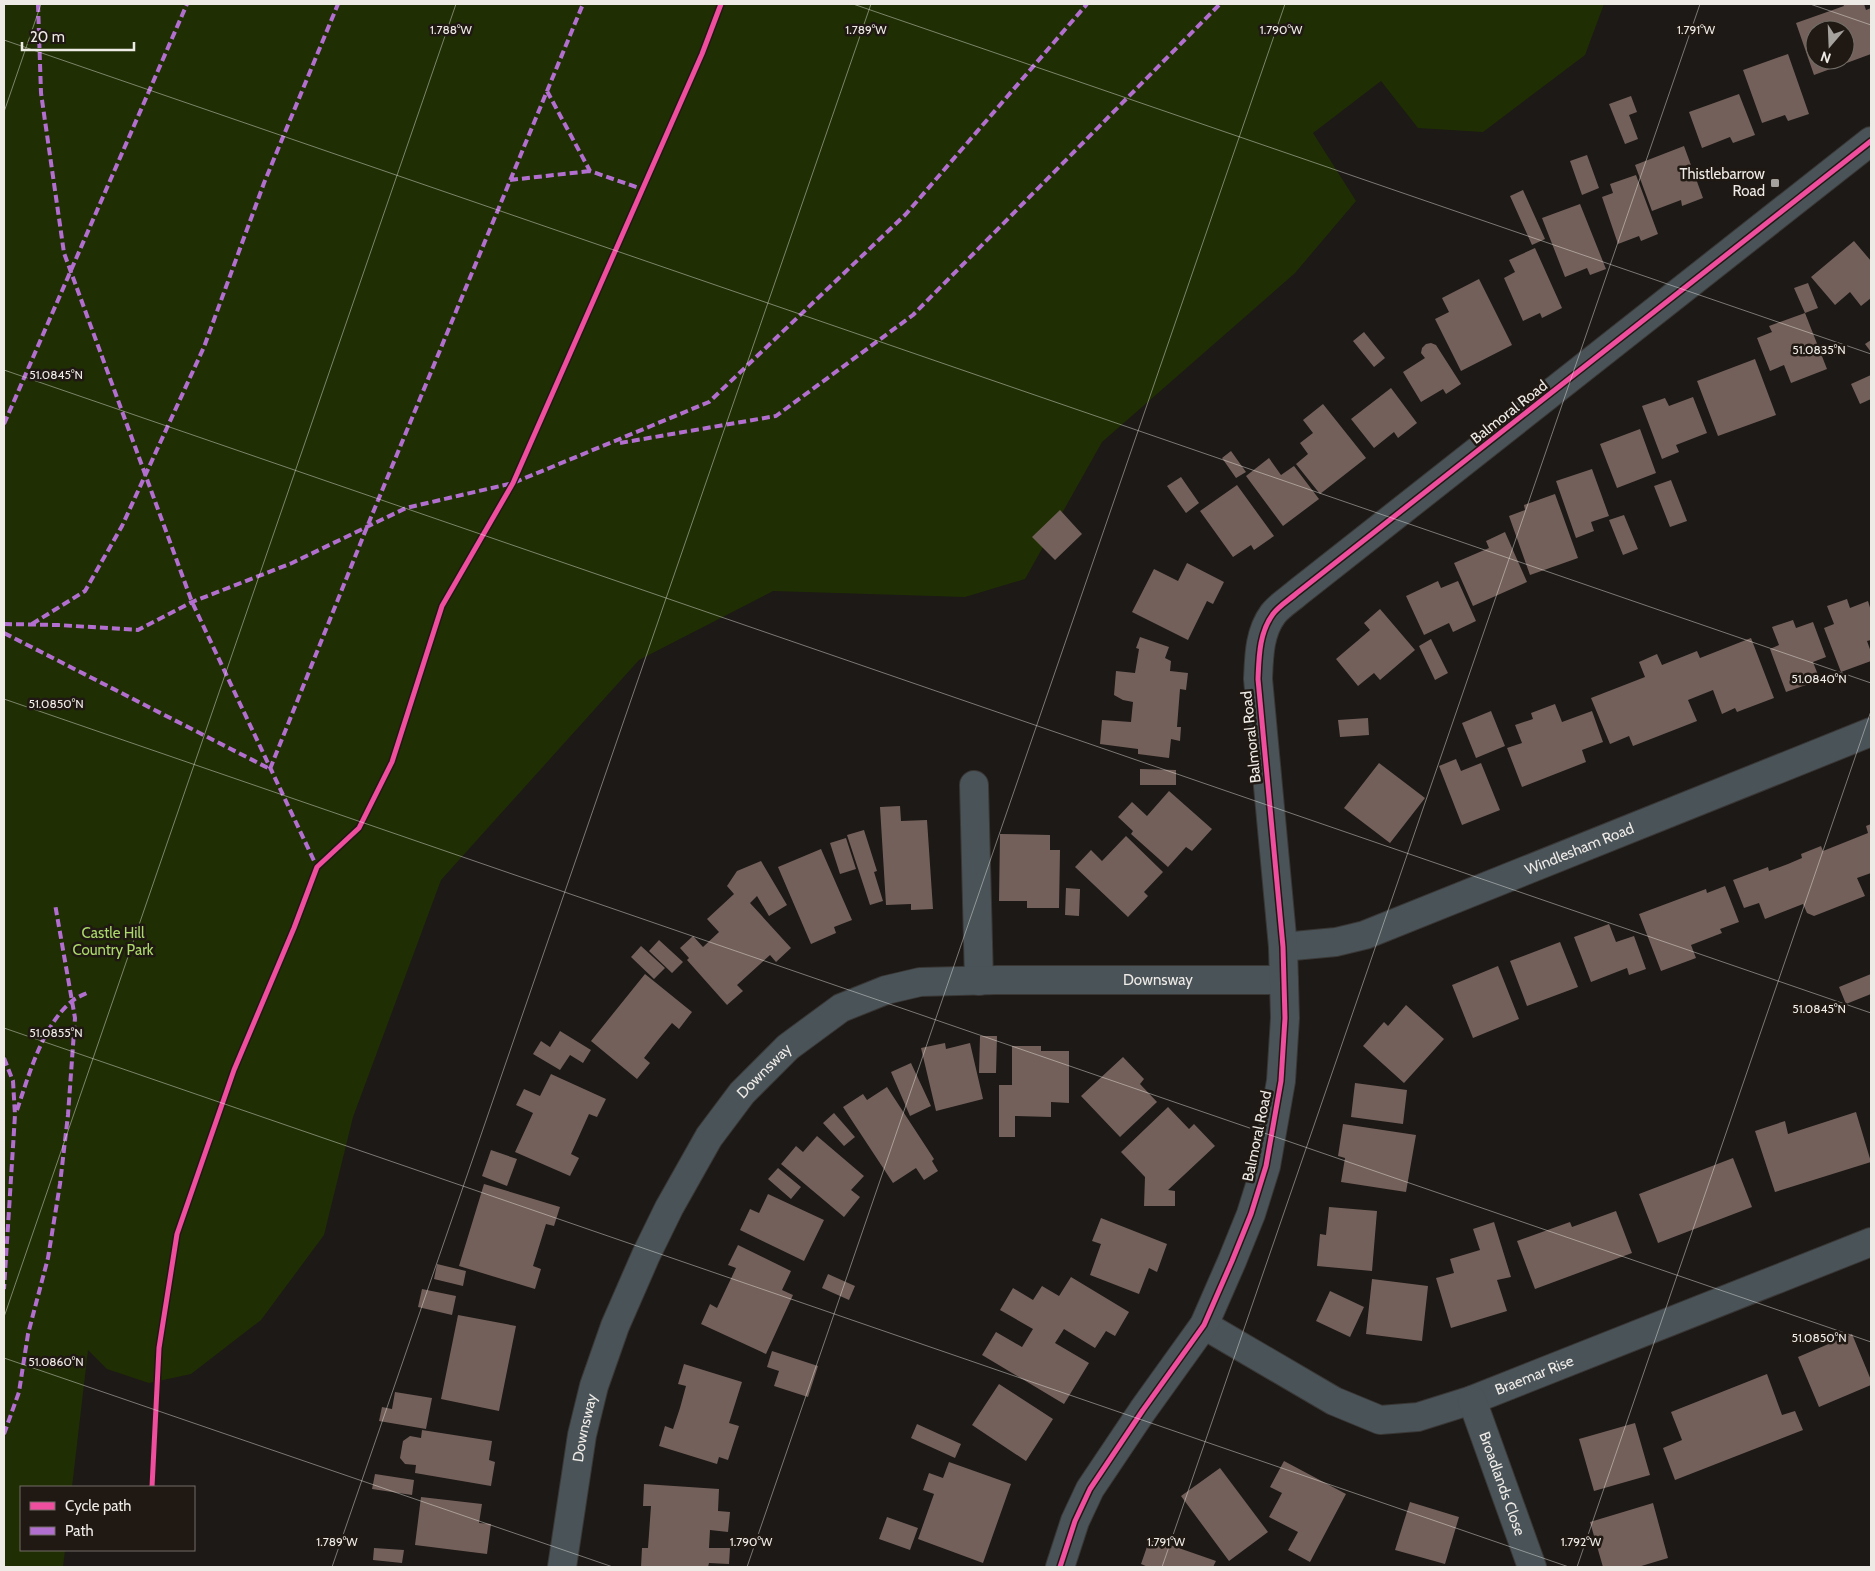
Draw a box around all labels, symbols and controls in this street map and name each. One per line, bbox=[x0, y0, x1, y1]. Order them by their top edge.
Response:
scale bar bbox=[22, 20, 135, 52]
north arrow bbox=[1805, 20, 1855, 70]
text: 1.788°W bbox=[430, 22, 473, 37]
text: 1.789°W bbox=[845, 22, 887, 37]
text: 1.790°W bbox=[1260, 22, 1303, 37]
text: 1.791°W bbox=[1677, 22, 1716, 37]
text: 20 m bbox=[30, 28, 65, 46]
text: N bbox=[1818, 47, 1833, 67]
place label: Thistlebarrow Road bbox=[1680, 165, 1765, 200]
marker: Thistlebarrow Road bbox=[1769, 177, 1781, 189]
text: 51.0835°N bbox=[1792, 342, 1846, 357]
text: 51.0845°N bbox=[29, 367, 83, 382]
street label: Balmoral Road bbox=[1467, 376, 1551, 448]
text: 51.0840°N bbox=[1791, 671, 1847, 686]
street label: Balmoral Road bbox=[1237, 690, 1265, 784]
text: 51.0850°N bbox=[28, 696, 84, 711]
street label: Windlesham Road bbox=[1522, 819, 1636, 879]
park label: Castle Hill Country Park bbox=[72, 924, 154, 959]
street label: Downsway bbox=[1123, 971, 1193, 989]
text: 51.0845°N bbox=[1792, 1001, 1846, 1016]
text: 51.0855°N bbox=[29, 1025, 83, 1040]
street label: Downsway bbox=[733, 1040, 795, 1102]
street label: Balmoral Road bbox=[1239, 1089, 1275, 1183]
text: 51.0850°N bbox=[1791, 1330, 1847, 1345]
street label: Braemar Rise bbox=[1492, 1352, 1576, 1399]
text: 51.0860°N bbox=[28, 1354, 84, 1369]
street label: Downsway bbox=[569, 1391, 601, 1463]
street label: Broadlands Close bbox=[1475, 1429, 1529, 1538]
legend bbox=[20, 1486, 195, 1551]
text: Cycle path bbox=[65, 1497, 131, 1515]
text: Path bbox=[65, 1522, 94, 1540]
text: 1.789°W bbox=[316, 1534, 358, 1549]
text: 1.790°W bbox=[730, 1534, 773, 1549]
text: 1.791°W bbox=[1147, 1534, 1186, 1549]
text: 1.792°W bbox=[1561, 1534, 1602, 1549]

